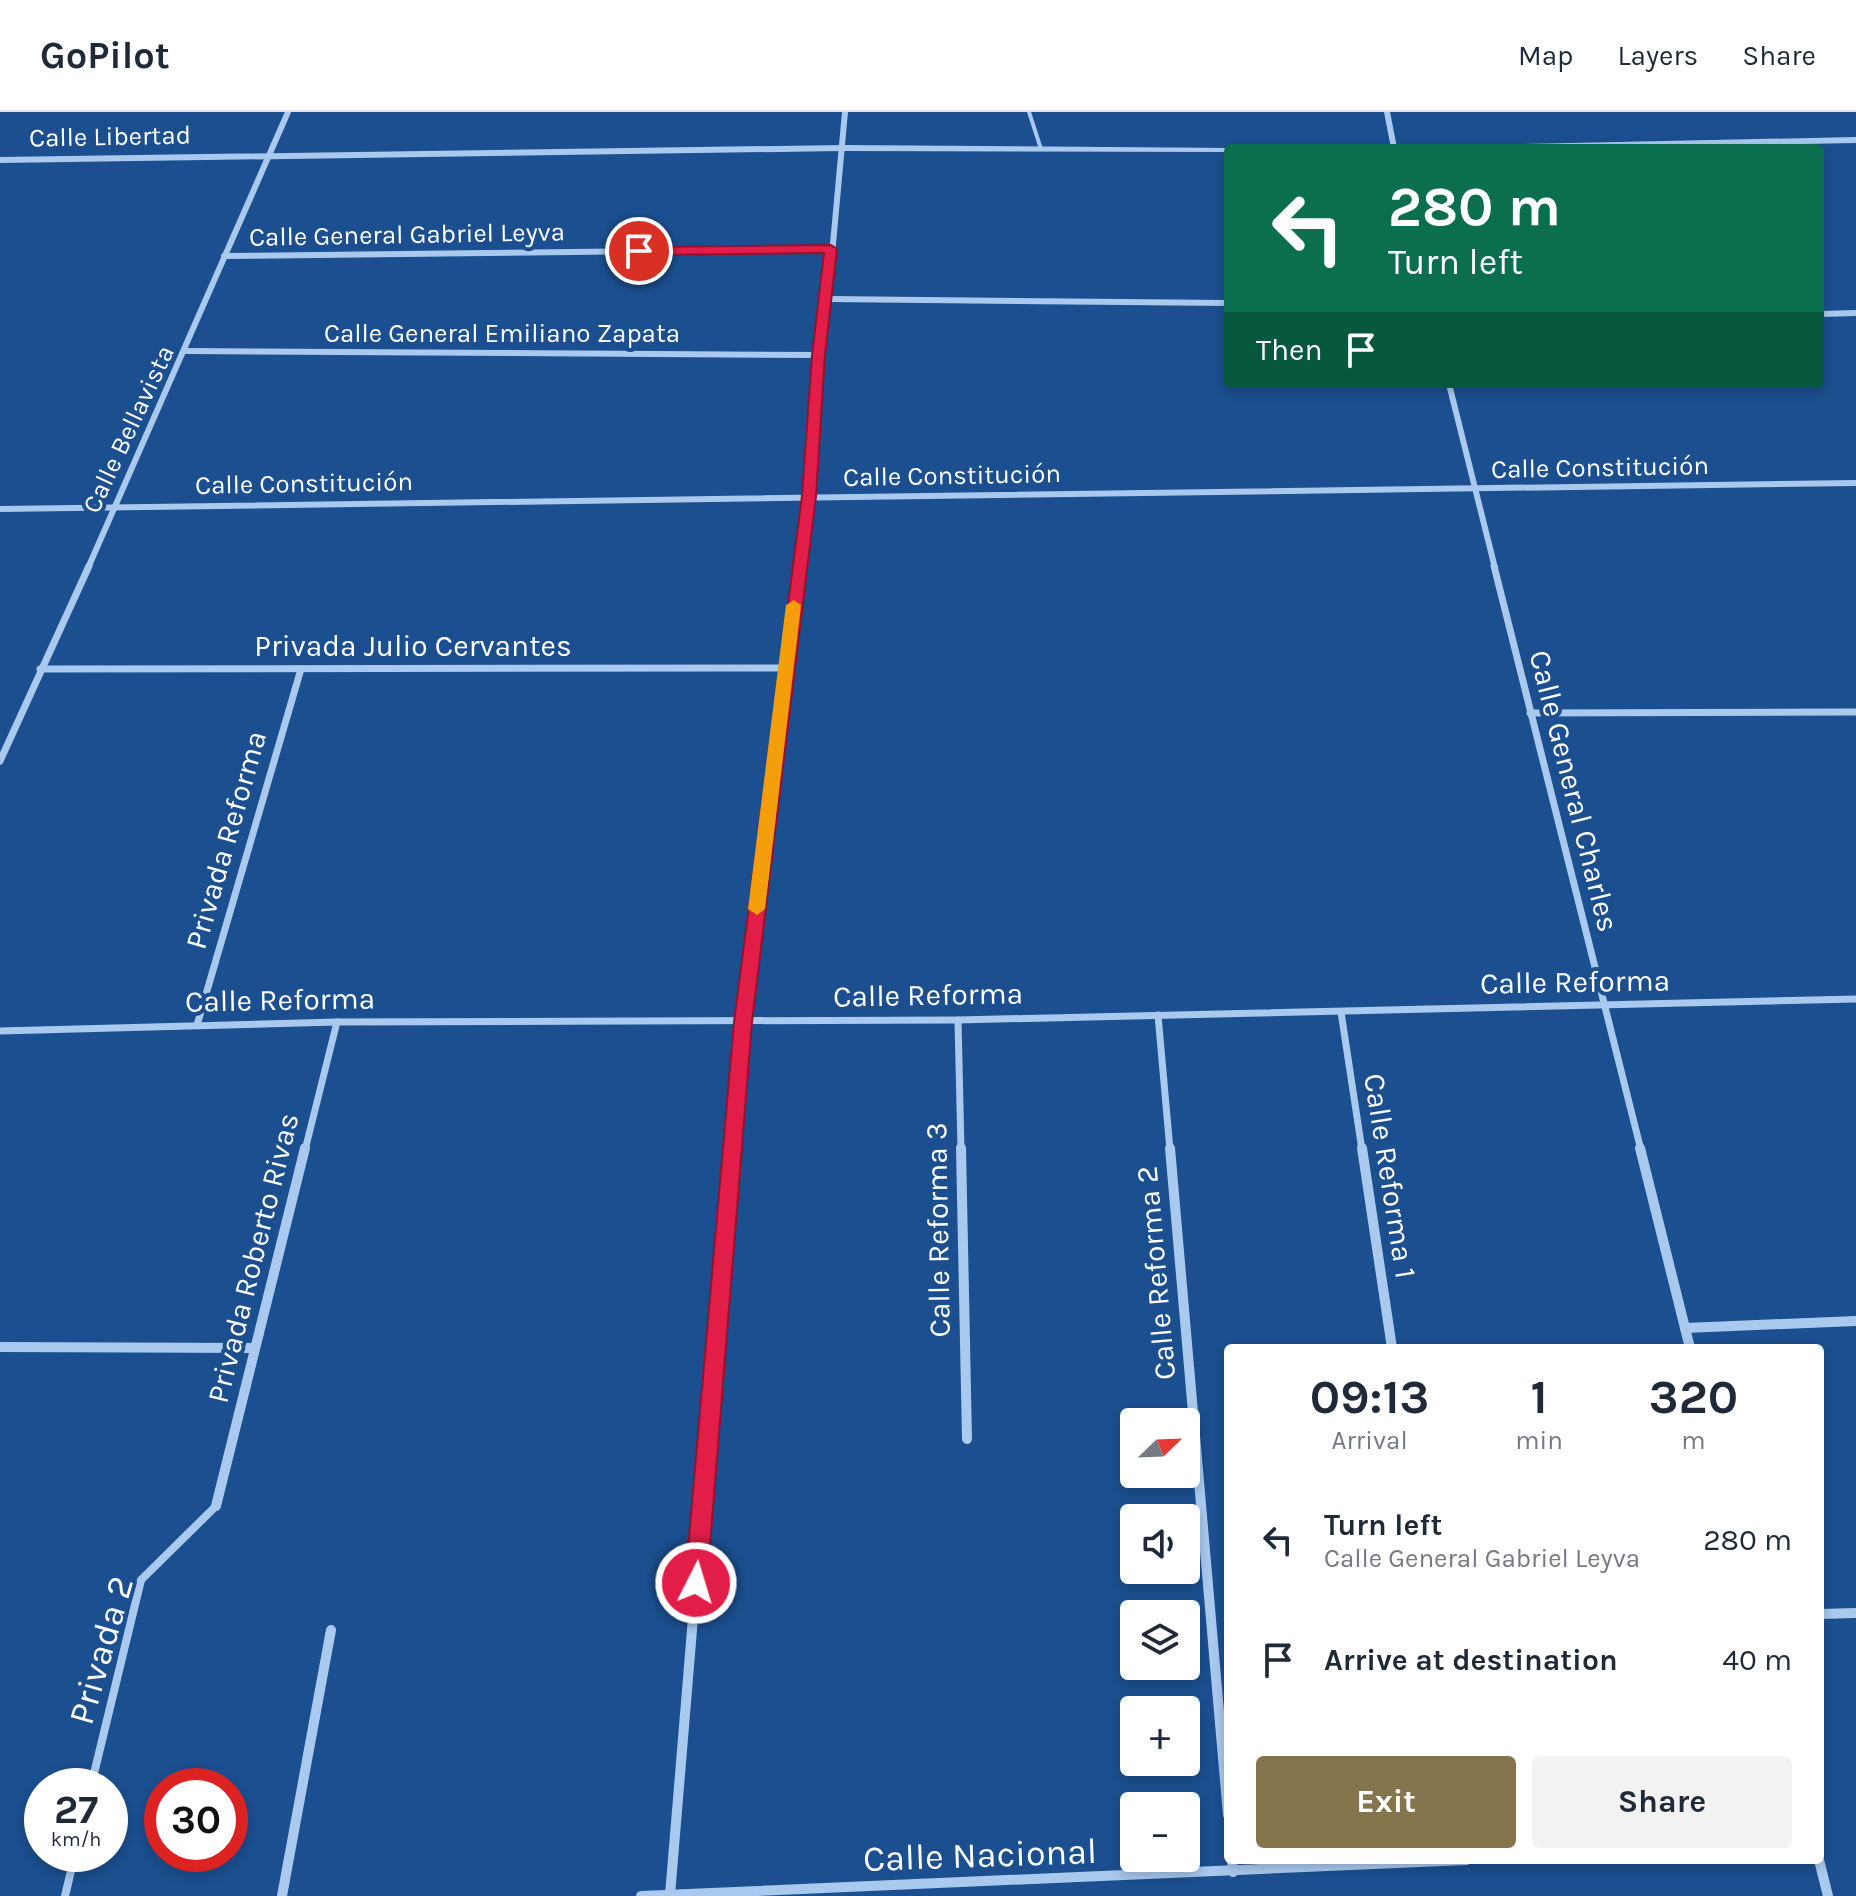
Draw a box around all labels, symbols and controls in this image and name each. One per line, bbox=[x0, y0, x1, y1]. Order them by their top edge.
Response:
text: GoPilot bbox=[40, 33, 170, 78]
text: Map bbox=[1518, 39, 1573, 72]
text: Layers bbox=[1617, 39, 1698, 72]
text: Share bbox=[1742, 39, 1816, 72]
street label: Calle Libertad bbox=[29, 120, 191, 153]
text: 280 m bbox=[1388, 174, 1561, 239]
icon: left bbox=[1256, 176, 1360, 280]
street label: Calle General Gabriel Leyva bbox=[249, 216, 565, 253]
pin bbox=[605, 217, 673, 285]
icon: arrive bbox=[617, 229, 661, 273]
text: Turn left bbox=[1388, 241, 1523, 283]
street label: Calle General Emiliano Zapata bbox=[324, 318, 680, 349]
icon: arrive bbox=[1339, 328, 1383, 372]
text: Then bbox=[1256, 332, 1323, 368]
street label: Calle Bellavista bbox=[76, 341, 181, 518]
street label: Calle Constitución bbox=[1491, 450, 1709, 485]
street label: Calle Constitución bbox=[843, 458, 1061, 493]
street label: Calle Constitución bbox=[195, 466, 413, 501]
street label: Privada Julio Cervantes bbox=[254, 628, 572, 664]
street label: Calle General Charles bbox=[1522, 647, 1626, 935]
street label: Privada Reforma bbox=[178, 727, 274, 953]
street label: Calle Reforma bbox=[1480, 962, 1670, 1002]
street label: Calle Reforma bbox=[833, 975, 1023, 1015]
street label: Calle Reforma bbox=[185, 980, 375, 1020]
street label: Calle Reforma 1 bbox=[1356, 1071, 1424, 1281]
street label: Privada Roberto Rivas bbox=[200, 1109, 306, 1407]
street label: Calle Reforma 3 bbox=[918, 1122, 958, 1338]
street label: Calle Reforma 2 bbox=[1129, 1165, 1183, 1381]
text: 09:13 bbox=[1310, 1369, 1429, 1425]
text: 1 bbox=[1531, 1369, 1548, 1425]
text: 320 bbox=[1649, 1369, 1738, 1425]
north arrow bbox=[1120, 1408, 1200, 1488]
map controls bbox=[1120, 1408, 1200, 1872]
text: Arrival bbox=[1332, 1425, 1408, 1456]
text: min bbox=[1515, 1425, 1563, 1456]
text: m bbox=[1681, 1425, 1706, 1456]
button: sound bbox=[1120, 1504, 1200, 1584]
text: Turn left bbox=[1324, 1507, 1442, 1543]
icon: left bbox=[1256, 1518, 1300, 1562]
text: 280 m bbox=[1703, 1522, 1792, 1558]
position arrow bbox=[654, 1541, 738, 1625]
text: Calle General Gabriel Leyva bbox=[1324, 1543, 1640, 1574]
street label: Privada 2 bbox=[60, 1571, 142, 1729]
button: layers bbox=[1120, 1600, 1200, 1680]
icon: arrive bbox=[1256, 1638, 1300, 1682]
text: Arrive at destination bbox=[1324, 1642, 1618, 1678]
text: 40 m bbox=[1722, 1642, 1792, 1678]
button: + bbox=[1120, 1696, 1200, 1776]
button: Exit bbox=[1256, 1756, 1516, 1848]
button: Share bbox=[1532, 1756, 1792, 1848]
speed limit sign: 30 bbox=[144, 1768, 248, 1872]
text: 27 bbox=[54, 1786, 98, 1833]
button: − bbox=[1120, 1792, 1200, 1872]
text: km/h bbox=[51, 1828, 101, 1851]
street label: Calle Nacional bbox=[862, 1830, 1098, 1880]

